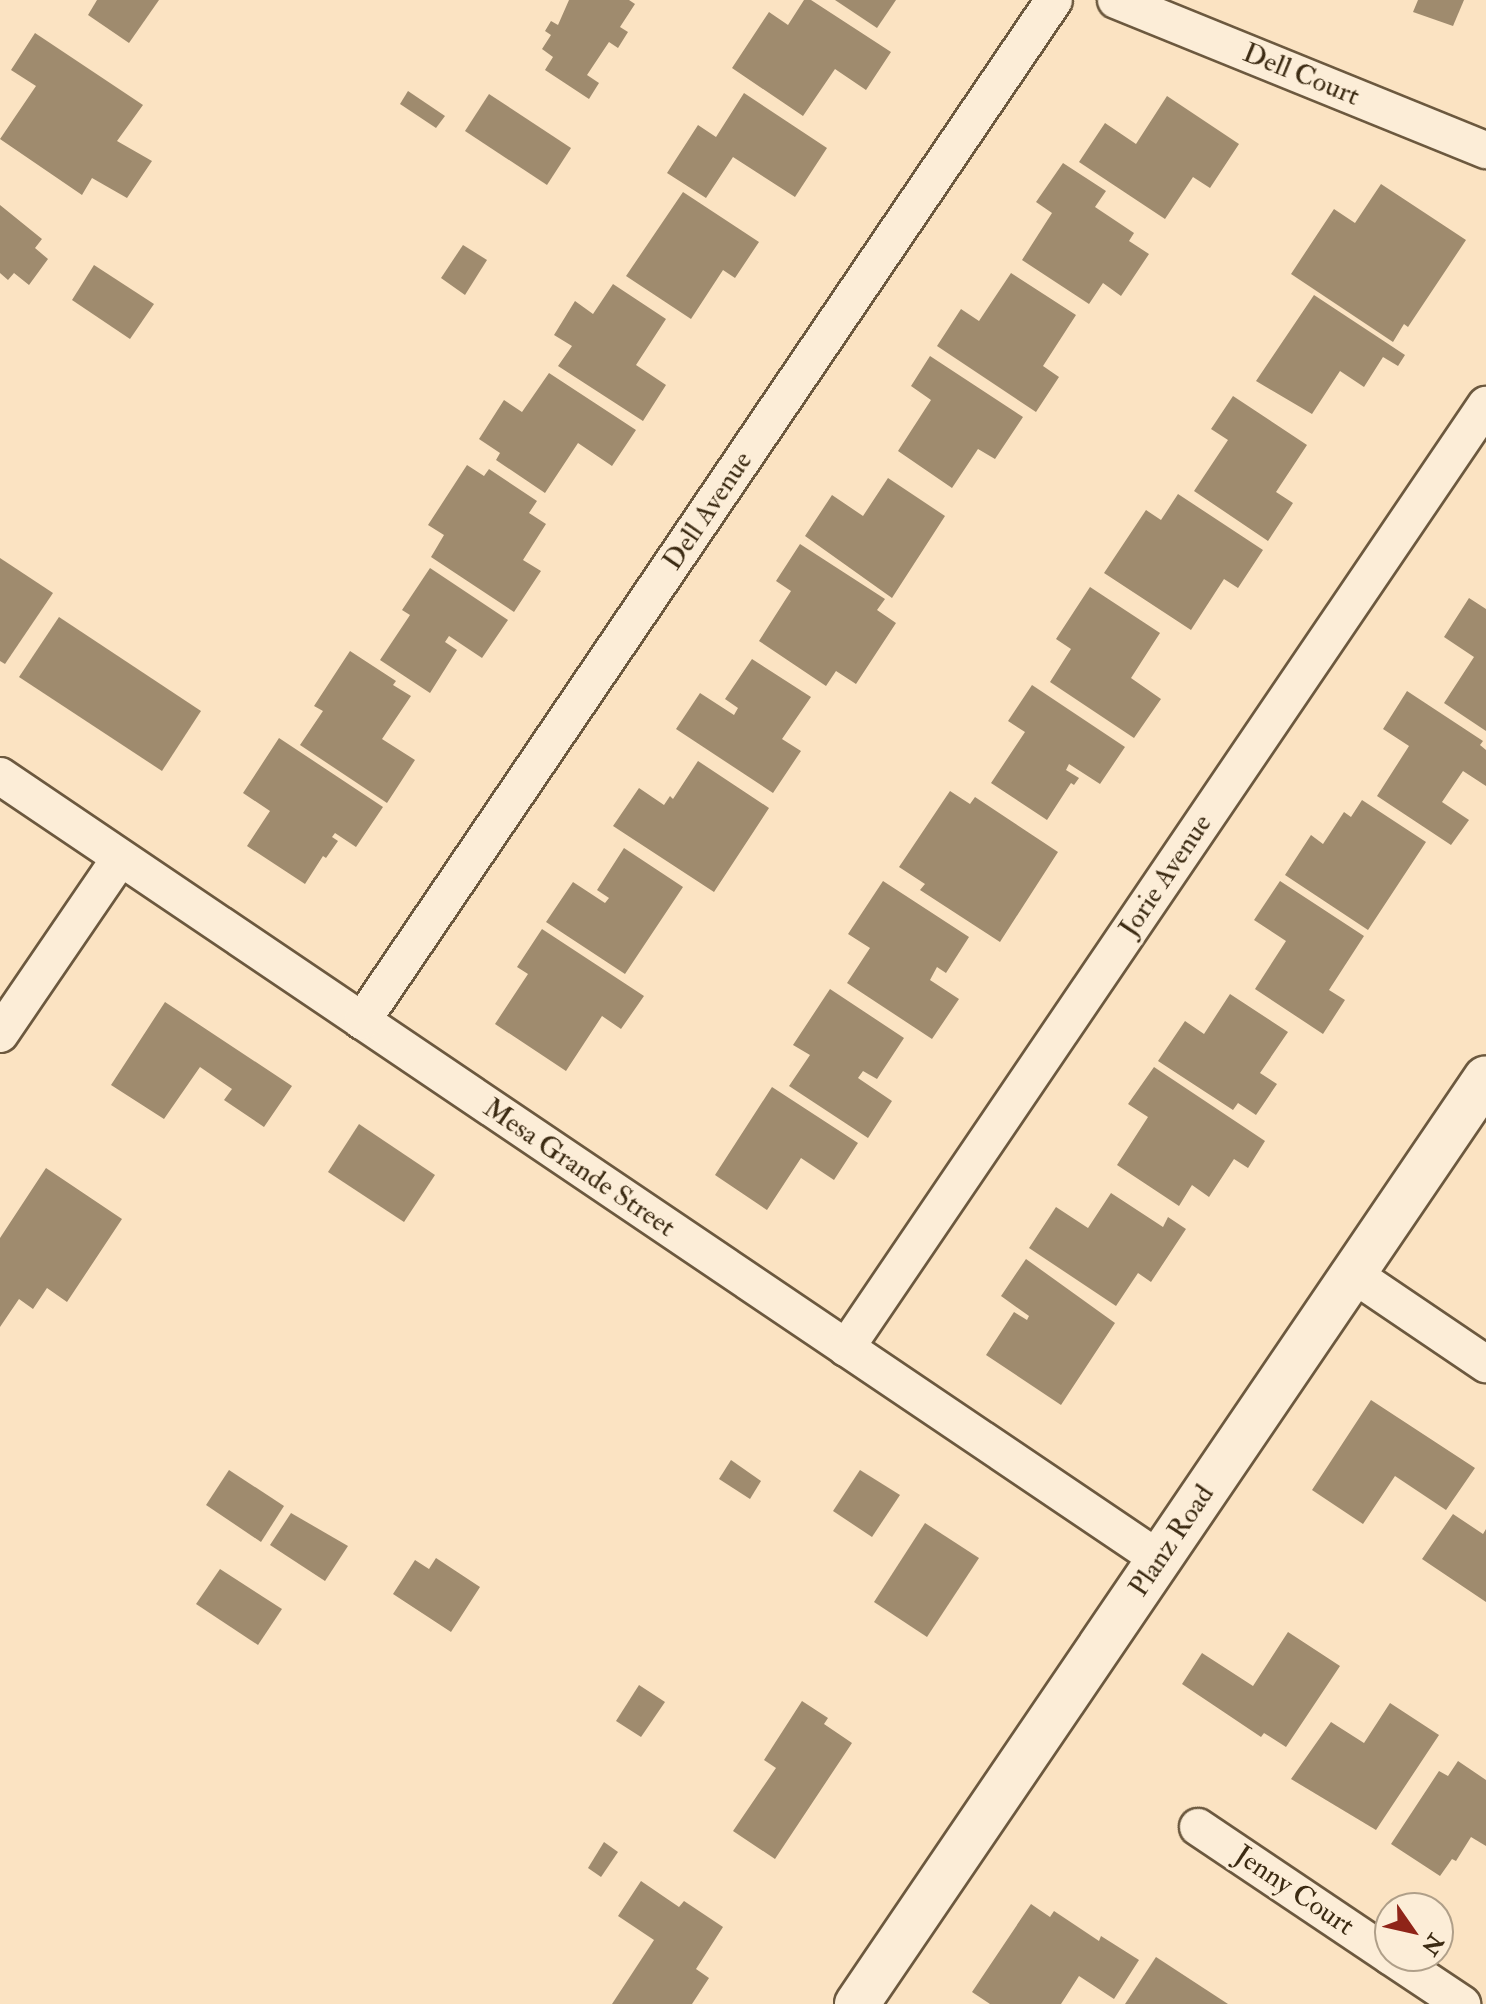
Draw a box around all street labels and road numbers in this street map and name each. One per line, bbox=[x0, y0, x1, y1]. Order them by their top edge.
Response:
street label: Dell Court bbox=[1238, 36, 1364, 114]
street label: Dell Avenue bbox=[656, 445, 760, 577]
street label: Jorie Avenue bbox=[1113, 808, 1219, 944]
street label: Mesa Grande Street bbox=[477, 1091, 681, 1245]
street label: Planz Road bbox=[1122, 1479, 1222, 1603]
street label: Jenny Court bbox=[1228, 1839, 1360, 1943]

